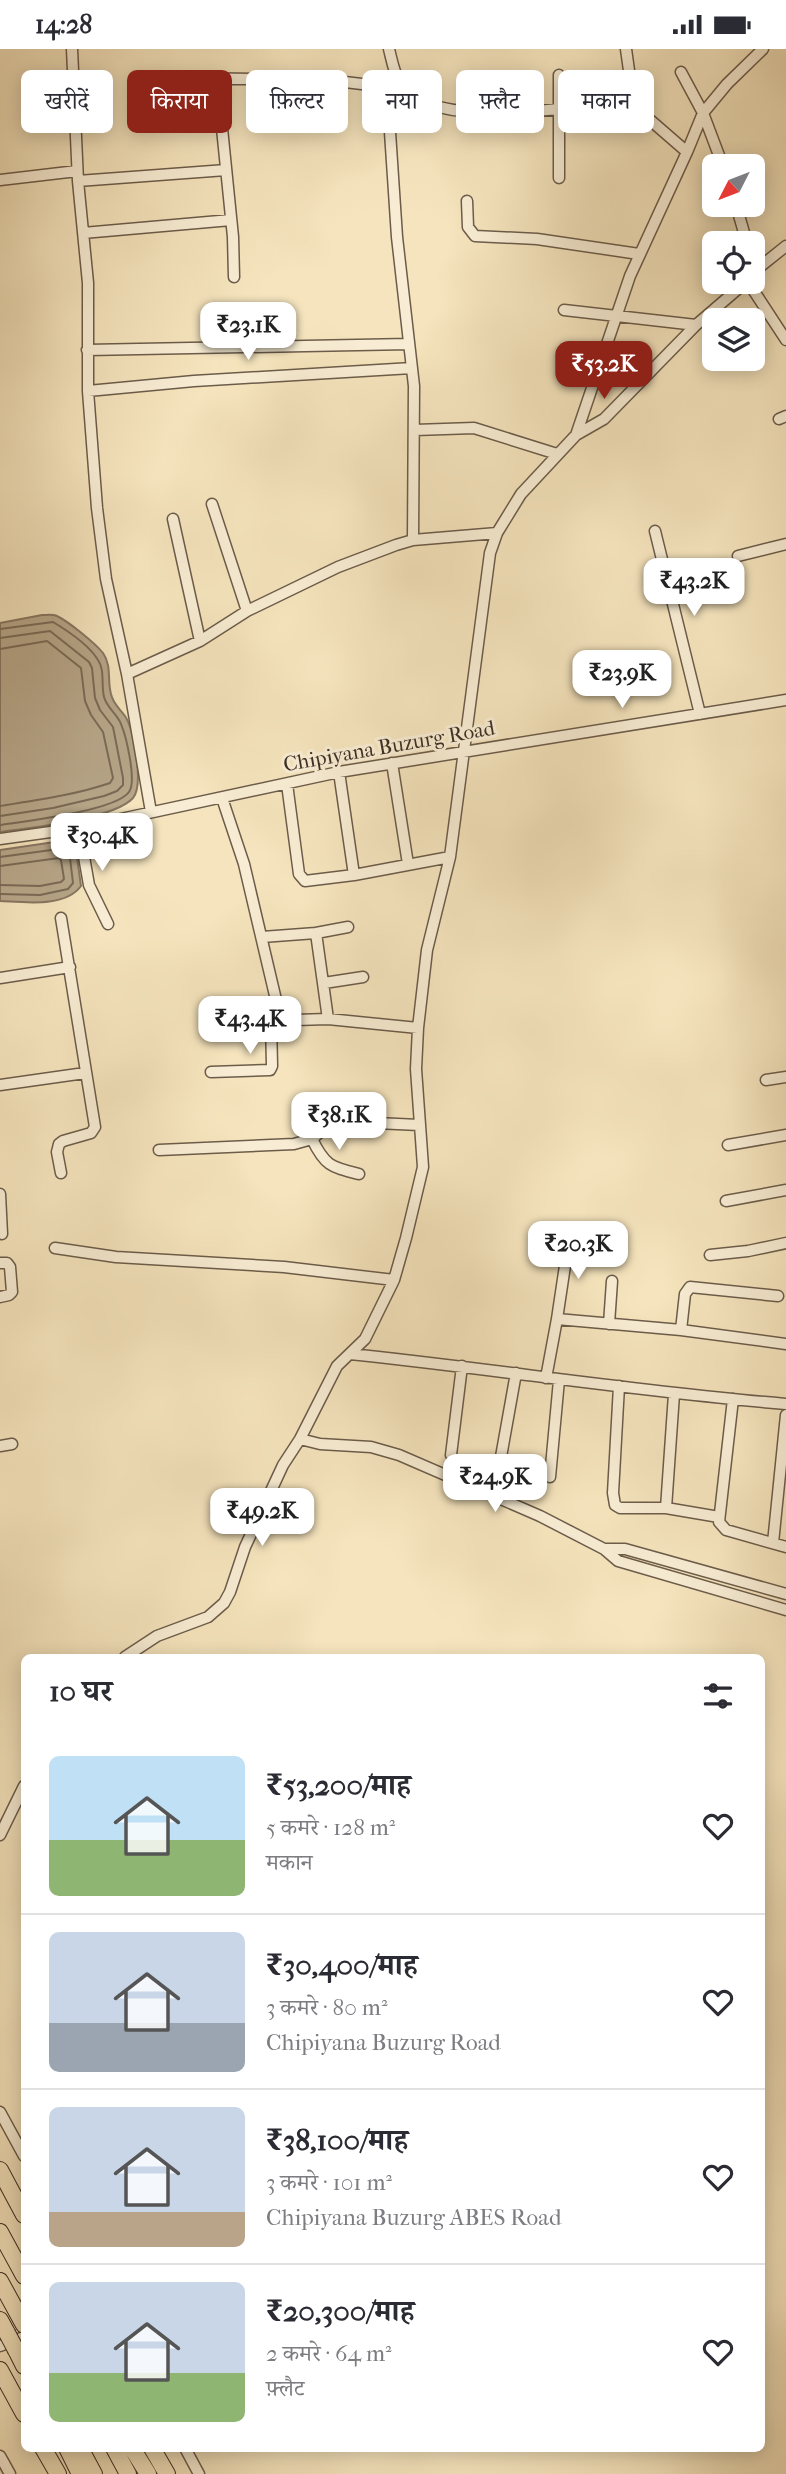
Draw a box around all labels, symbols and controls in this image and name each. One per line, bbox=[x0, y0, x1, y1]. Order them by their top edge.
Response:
text: 14:28 bbox=[35, 9, 92, 40]
chip: खरीदें bbox=[21, 70, 113, 133]
chip: किराया bbox=[127, 70, 232, 133]
chip: फ़िल्टर bbox=[246, 70, 348, 133]
chip: नया bbox=[362, 70, 442, 133]
chip: फ़्लैट bbox=[456, 70, 544, 133]
chip: मकान bbox=[558, 70, 654, 133]
north arrow bbox=[702, 154, 765, 217]
map controls bbox=[702, 154, 765, 371]
button: locate bbox=[702, 231, 765, 294]
pin: ₹23.1K bbox=[191, 303, 305, 362]
button: layers bbox=[702, 308, 765, 371]
text: ₹23.1K bbox=[216, 311, 280, 338]
pin: ₹53.2K bbox=[547, 341, 661, 401]
text: ₹53.2K bbox=[571, 350, 637, 377]
pin: ₹43.2K bbox=[637, 559, 751, 618]
text: ₹43.2K bbox=[660, 567, 728, 594]
pin: ₹23.9K bbox=[565, 651, 679, 710]
text: ₹23.9K bbox=[588, 659, 656, 686]
street label: Chipiyana Buzurg Road bbox=[281, 715, 497, 776]
pin: ₹30.4K bbox=[45, 813, 159, 873]
text: ₹30.4K bbox=[67, 822, 137, 849]
pin: ₹43.4K bbox=[193, 997, 307, 1056]
text: ₹43.4K bbox=[214, 1005, 286, 1032]
pin: ₹38.1K bbox=[282, 1093, 396, 1152]
text: ₹38.1K bbox=[307, 1101, 371, 1128]
pin: ₹20.3K bbox=[521, 1221, 635, 1281]
text: ₹20.3K bbox=[544, 1230, 612, 1257]
pin: ₹24.9K bbox=[438, 1455, 552, 1514]
text: ₹24.9K bbox=[459, 1463, 531, 1490]
pin: ₹49.2K bbox=[205, 1489, 319, 1548]
text: ₹49.2K bbox=[226, 1497, 298, 1524]
text: 10 घर bbox=[49, 1674, 112, 1709]
icon: filters bbox=[699, 1677, 737, 1715]
text: ₹53,200/माह bbox=[266, 1768, 411, 1803]
icon: home bbox=[105, 1784, 189, 1868]
icon: heart bbox=[699, 1807, 737, 1845]
text: 5 कमरे · 128 m² bbox=[266, 1814, 395, 1841]
text: मकान bbox=[266, 1849, 313, 1876]
text: ₹30,400/माह bbox=[266, 1948, 418, 1983]
icon: home bbox=[105, 1960, 189, 2044]
icon: heart bbox=[699, 1983, 737, 2021]
text: 3 कमरे · 80 m² bbox=[266, 1994, 387, 2021]
text: Chipiyana Buzurg Road bbox=[266, 2029, 501, 2056]
text: ₹38,100/माह bbox=[266, 2123, 408, 2158]
icon: home bbox=[105, 2135, 189, 2219]
icon: heart bbox=[699, 2158, 737, 2196]
text: 3 कमरे · 101 m² bbox=[266, 2169, 392, 2196]
text: Chipiyana Buzurg ABES Road bbox=[266, 2204, 561, 2231]
text: ₹20,300/माह bbox=[266, 2294, 414, 2329]
icon: home bbox=[105, 2310, 189, 2394]
icon: heart bbox=[699, 2333, 737, 2371]
text: 2 कमरे · 64 m² bbox=[266, 2340, 392, 2367]
text: फ़्लैट bbox=[266, 2375, 304, 2402]

